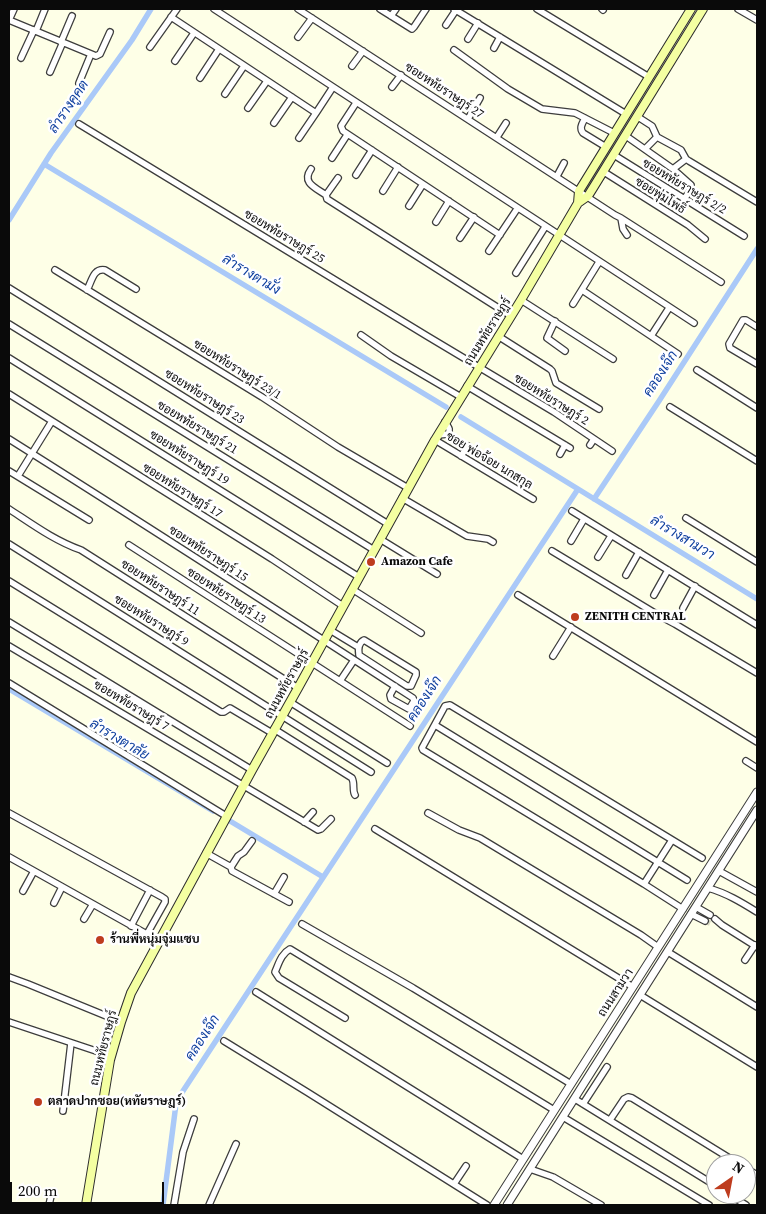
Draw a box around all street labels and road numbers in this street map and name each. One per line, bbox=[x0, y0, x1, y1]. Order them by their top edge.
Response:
street label: ซอยหทัยราษฎร์ 27 bbox=[402, 60, 486, 122]
street label: ซอยหทัยราษฎร์ 2/2 bbox=[639, 156, 729, 218]
street label: ซอยพุ่มโพธิ์ bbox=[632, 175, 688, 217]
street label: ซอยหทัยราษฎร์ 25 bbox=[241, 207, 327, 267]
street label: ถนนหทัยราษฎร์ bbox=[461, 295, 515, 369]
street label: ซอยหทัยราษฎร์ 23/1 bbox=[190, 337, 284, 403]
street label: ซอยหทัยราษฎร์ 23 bbox=[161, 367, 247, 427]
street label: ซอยหทัยราษฎร์ 2 bbox=[511, 371, 591, 429]
street label: ซอยหทัยราษฎร์ 21 bbox=[154, 398, 240, 458]
street label: ซอยหทัยราษฎร์ 19 bbox=[146, 428, 232, 488]
street label: ซอย พ่อจ้อย นกสกุล bbox=[443, 429, 535, 493]
street label: ซอยหทัยราษฎร์ 17 bbox=[139, 461, 225, 521]
street label: ซอยหทัยราษฎร์ 15 bbox=[166, 523, 250, 585]
street label: ซอยหทัยราษฎร์ 11 bbox=[118, 557, 202, 619]
street label: ซอยหทัยราษฎร์ 13 bbox=[184, 565, 268, 627]
street label: ซอยหทัยราษฎร์ 9 bbox=[111, 592, 191, 650]
street label: ถนนหทัยราษฎร์ bbox=[262, 647, 312, 721]
street label: ซอยหทัยราษฎร์ 7 bbox=[91, 678, 171, 734]
street label: ถนนสามวา bbox=[595, 966, 637, 1020]
street label: ถนนหทัยราษฎร์ bbox=[88, 1009, 120, 1087]

